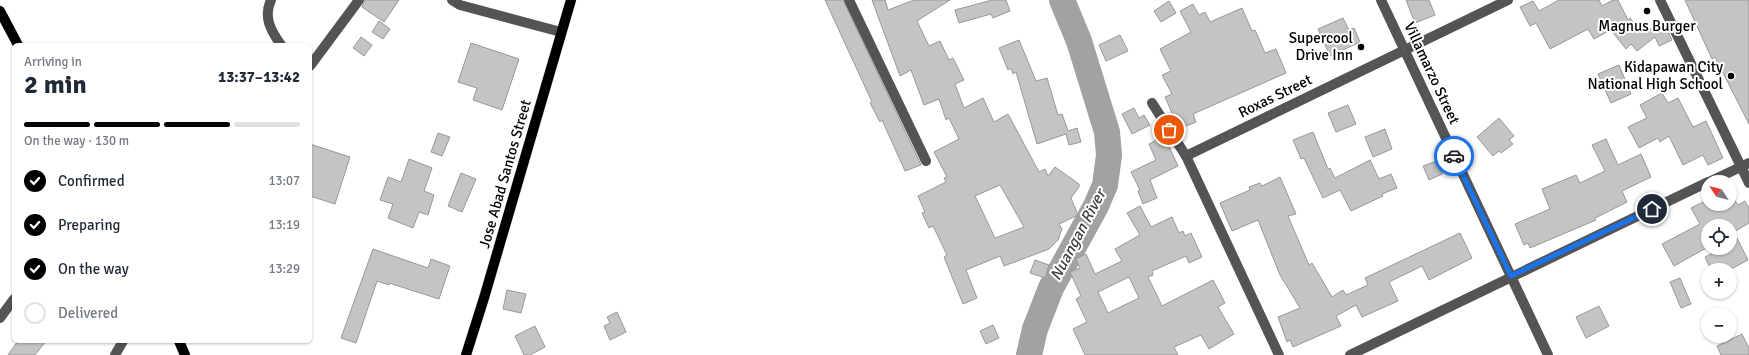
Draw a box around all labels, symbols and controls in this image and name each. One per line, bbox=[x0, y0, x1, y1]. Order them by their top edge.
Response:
marker: Magnus Burger bbox=[1642, 6, 1652, 16]
place label: Magnus Burger bbox=[1598, 17, 1696, 35]
street label: Villamarzo Street bbox=[1400, 19, 1464, 127]
place label: Supercool Drive Inn bbox=[1289, 29, 1353, 64]
marker: Supercool Drive Inn bbox=[1356, 42, 1366, 52]
text: Arriving in bbox=[24, 54, 82, 70]
place label: Kidapawan City National High School bbox=[1587, 58, 1723, 93]
text: 13:37–13:42 bbox=[218, 68, 300, 86]
text: 2 min bbox=[24, 69, 87, 101]
street label: Roxas Street bbox=[1235, 70, 1315, 122]
marker: Kidapawan City National High School bbox=[1726, 71, 1736, 81]
street label: Jose Abad Santos Street bbox=[475, 98, 535, 250]
pin bbox=[1152, 113, 1186, 147]
icon: bag bbox=[1158, 119, 1180, 141]
text: On the way · 130 m bbox=[24, 133, 129, 149]
courier bbox=[1434, 136, 1474, 176]
icon: car bbox=[1443, 145, 1465, 167]
icon: check bbox=[24, 170, 46, 192]
text: Confirmed bbox=[58, 172, 125, 190]
text: 13:07 bbox=[268, 173, 300, 189]
north arrow bbox=[1701, 175, 1737, 211]
map controls bbox=[1701, 175, 1737, 343]
water label: Nuangan River bbox=[1046, 184, 1111, 284]
pin bbox=[1635, 192, 1669, 226]
icon: home bbox=[1641, 198, 1663, 220]
icon: check bbox=[24, 214, 46, 236]
text: Preparing bbox=[58, 216, 121, 234]
text: 13:19 bbox=[268, 217, 300, 233]
button: locate bbox=[1701, 219, 1737, 255]
icon: check bbox=[24, 258, 46, 280]
text: On the way bbox=[58, 260, 129, 278]
text: 13:29 bbox=[268, 261, 300, 277]
button: + bbox=[1701, 263, 1737, 299]
text: Delivered bbox=[58, 304, 118, 322]
button: − bbox=[1701, 307, 1737, 343]

